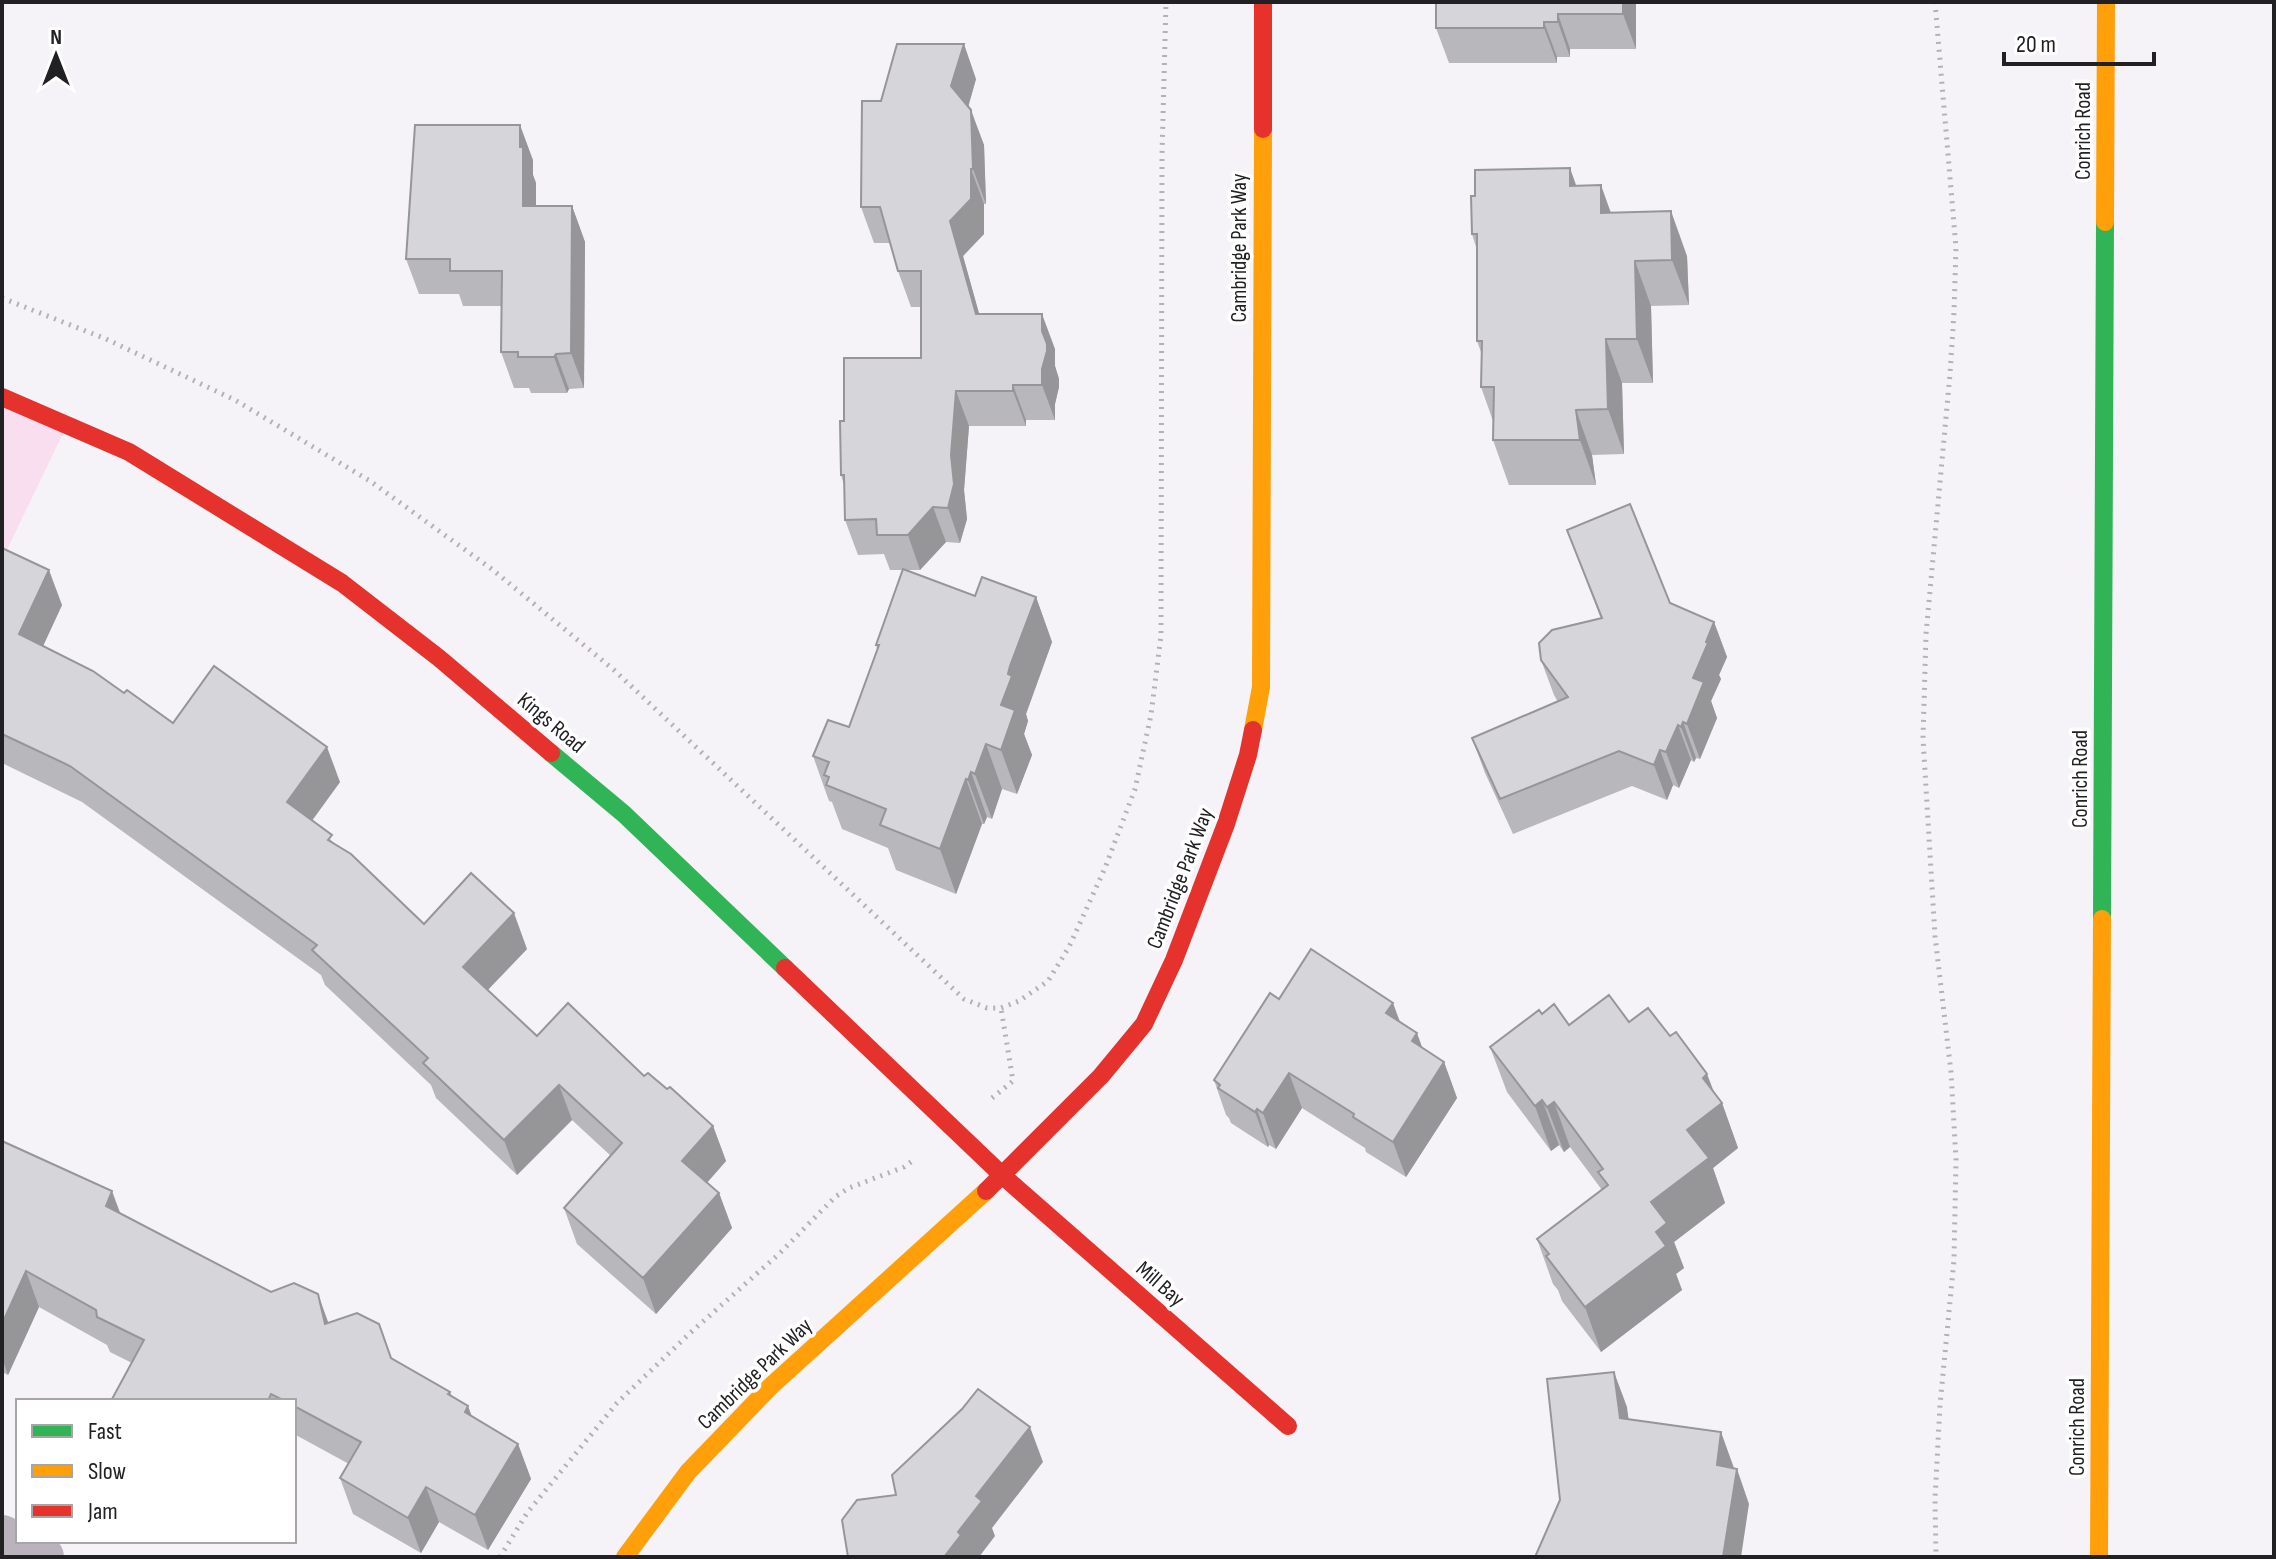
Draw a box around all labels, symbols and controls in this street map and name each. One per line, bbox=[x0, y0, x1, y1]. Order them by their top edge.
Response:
north arrow bbox=[16, 16, 96, 96]
scale bar bbox=[2004, 16, 2154, 66]
text: N bbox=[50, 24, 62, 51]
text: 20 m bbox=[2016, 30, 2056, 59]
street label: Conrich Road bbox=[2070, 82, 2097, 180]
street label: Cambridge Park Way bbox=[1226, 173, 1253, 322]
street label: Kings Road bbox=[512, 687, 590, 759]
street label: Conrich Road bbox=[2067, 730, 2094, 828]
street label: Cambridge Park Way bbox=[1141, 804, 1220, 953]
street label: Mill Bay bbox=[1130, 1256, 1190, 1313]
street label: Cambridge Park Way bbox=[692, 1312, 818, 1435]
street label: Conrich Road bbox=[2064, 1378, 2091, 1476]
legend bbox=[16, 1399, 296, 1543]
text: Fast bbox=[88, 1417, 122, 1446]
text: Slow bbox=[88, 1457, 126, 1486]
text: Jam bbox=[87, 1497, 118, 1526]

